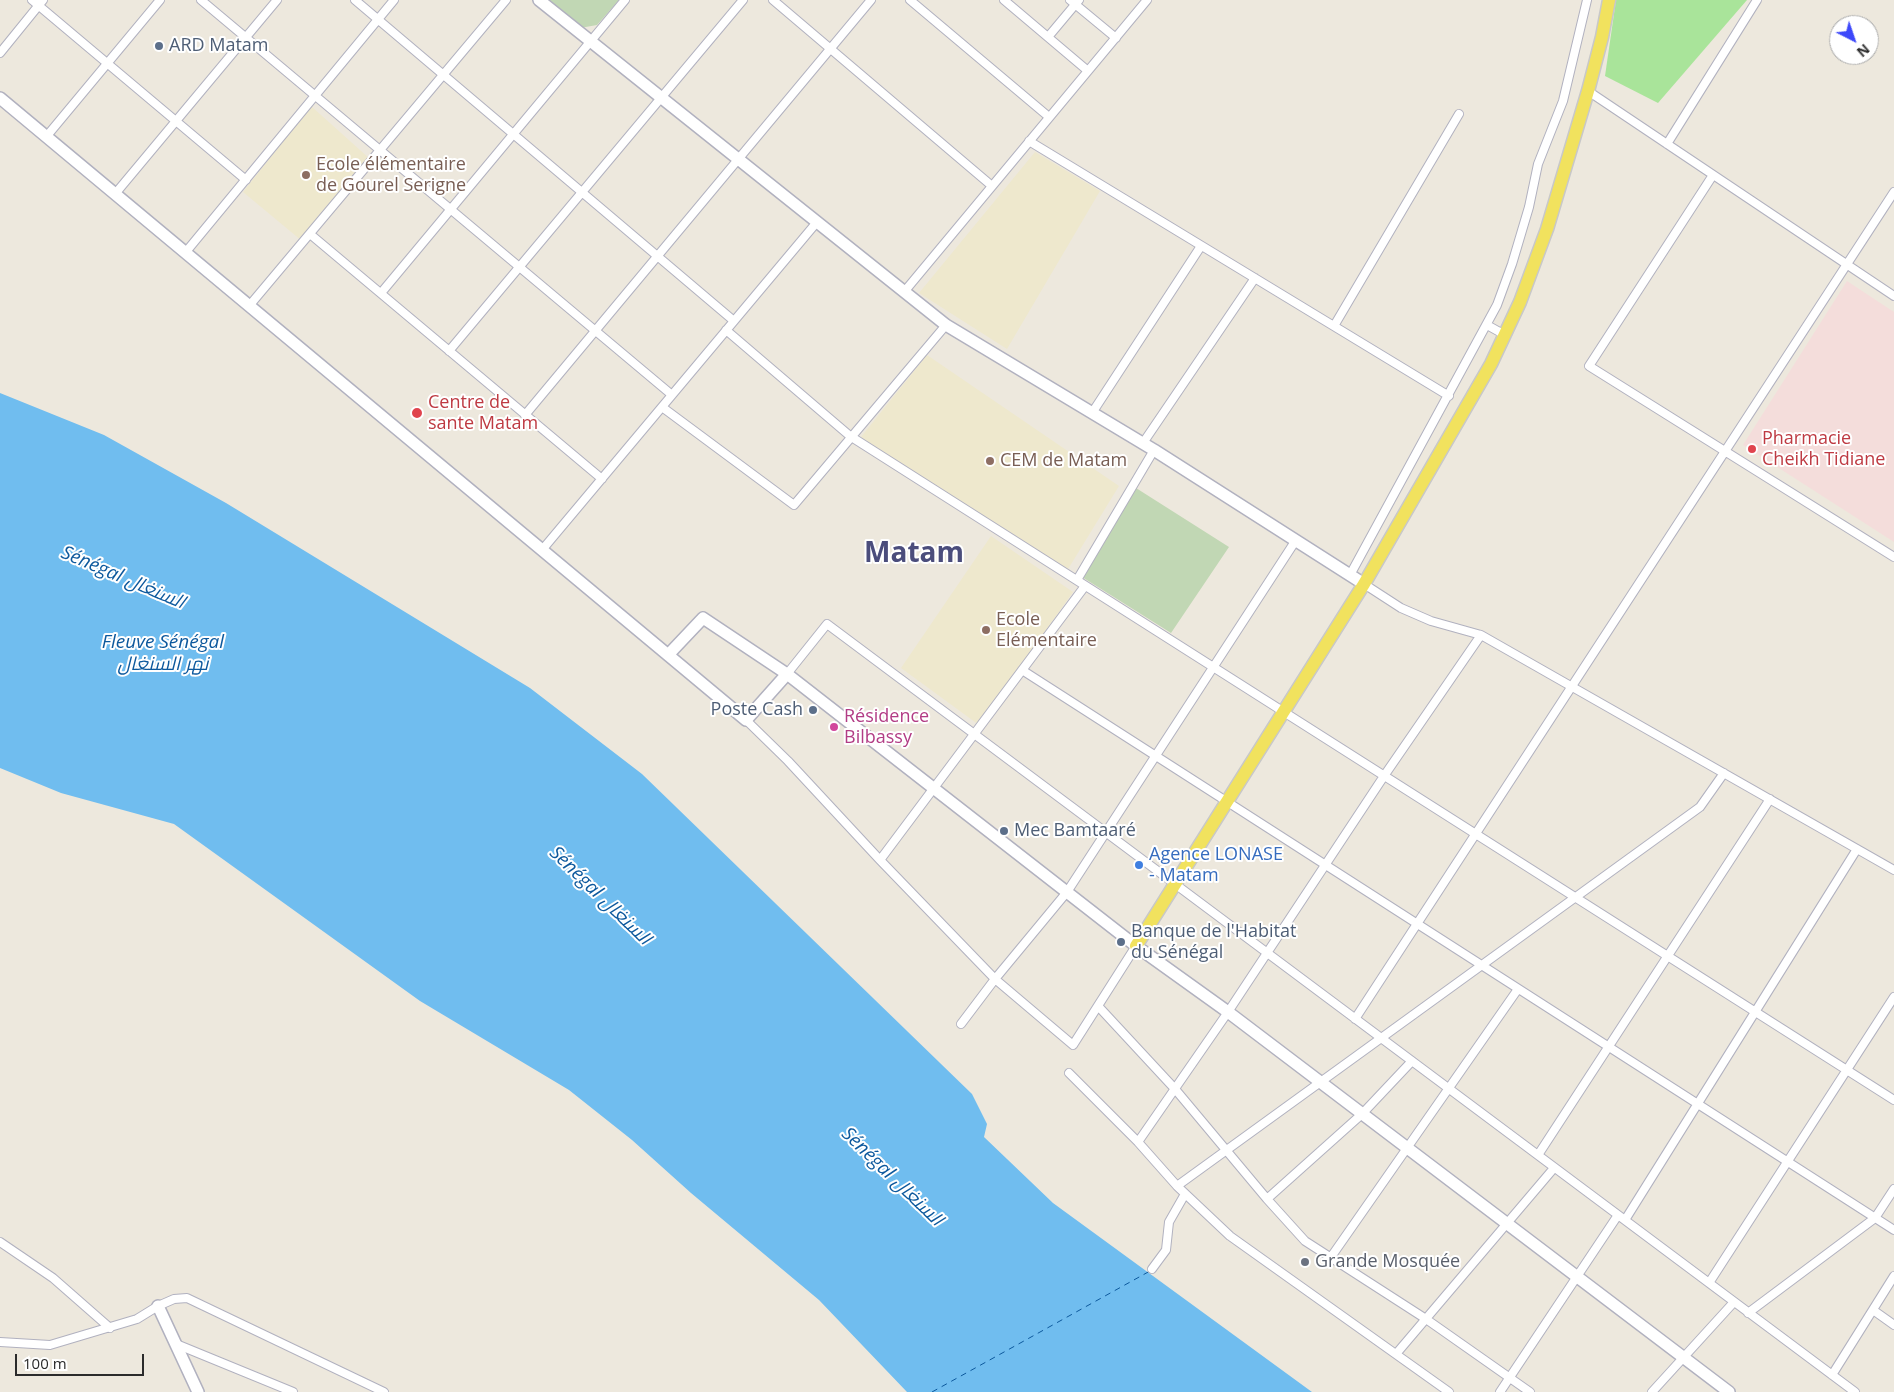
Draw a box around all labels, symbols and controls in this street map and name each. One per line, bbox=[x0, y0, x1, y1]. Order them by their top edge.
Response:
north arrow bbox=[1829, 15, 1879, 65]
place label: ARD Matam bbox=[169, 35, 269, 57]
marker: ARD Matam bbox=[153, 40, 165, 52]
text: N bbox=[1853, 40, 1874, 62]
place label: Ecole élémentaire de Gourel Serigne bbox=[316, 154, 466, 196]
marker: Ecole élémentaire de Gourel Serigne bbox=[300, 169, 312, 181]
place label: Centre de sante Matam bbox=[428, 392, 538, 434]
marker: Centre de sante Matam bbox=[410, 406, 424, 420]
place label: Pharmacie Cheikh Tidiane bbox=[1762, 428, 1885, 470]
marker: Pharmacie Cheikh Tidiane bbox=[1746, 443, 1758, 455]
place label: CEM de Matam bbox=[1000, 450, 1127, 472]
marker: CEM de Matam bbox=[984, 455, 996, 467]
district label: Matam bbox=[864, 537, 964, 571]
water label: Sénégal السنغال bbox=[58, 542, 188, 614]
place label: Ecole Elémentaire bbox=[996, 609, 1097, 652]
marker: Ecole Elémentaire bbox=[980, 624, 992, 636]
water label: Fleuve Sénégal نهر السنغال bbox=[102, 632, 224, 676]
place label: Poste Cash bbox=[711, 699, 803, 721]
marker: Poste Cash bbox=[807, 704, 819, 716]
place label: Résidence Bilbassy bbox=[844, 706, 929, 749]
marker: Résidence Bilbassy bbox=[828, 721, 840, 733]
place label: Mec Bamtaaré bbox=[1014, 820, 1136, 842]
marker: Mec Bamtaaré bbox=[998, 825, 1010, 837]
water label: Sénégal السنغال bbox=[544, 842, 656, 950]
place label: Agence LONASE - Matam bbox=[1149, 844, 1283, 886]
marker: Agence LONASE - Matam bbox=[1133, 859, 1145, 871]
place label: Banque de l'Habitat du Sénégal bbox=[1131, 921, 1296, 964]
marker: Banque de l'Habitat du Sénégal bbox=[1115, 936, 1127, 948]
water label: Sénégal السنغال bbox=[836, 1123, 948, 1231]
place label: Grande Mosquée bbox=[1315, 1251, 1460, 1273]
marker: Grande Mosquée bbox=[1299, 1256, 1311, 1268]
scale bar bbox=[18, 1344, 146, 1376]
text: 100 m bbox=[23, 1353, 67, 1373]

